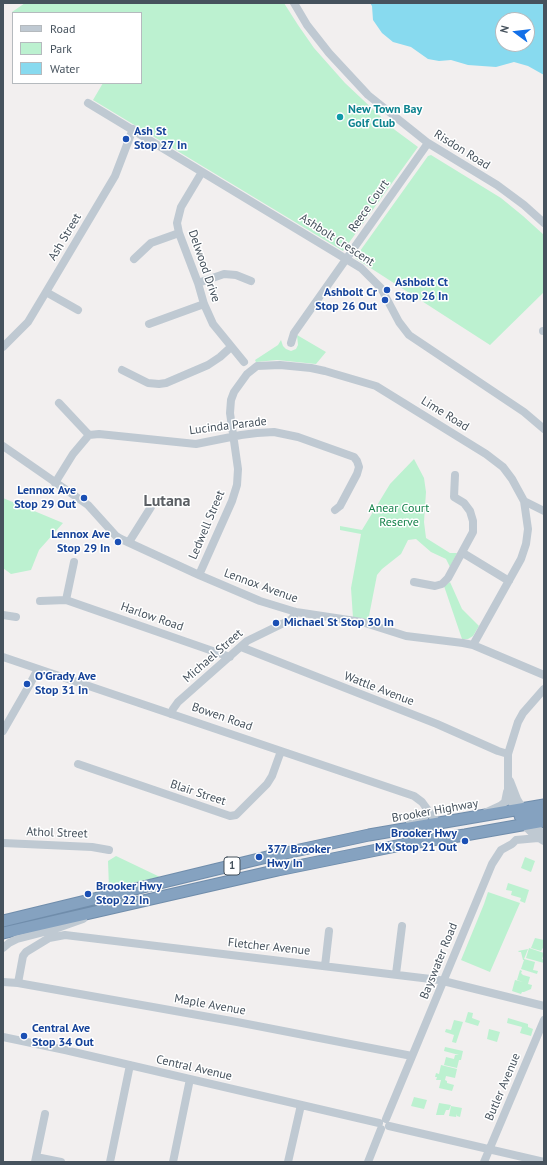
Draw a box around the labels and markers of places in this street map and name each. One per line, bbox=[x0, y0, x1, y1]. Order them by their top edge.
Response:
place label: New Town Bay Golf Club bbox=[348, 103, 422, 131]
marker: New Town Bay Golf Club bbox=[335, 112, 345, 122]
place label: Ash St Stop 27 In bbox=[134, 125, 187, 153]
marker: Ash St Stop 27 In bbox=[121, 134, 131, 144]
place label: Ashbolt Ct Stop 26 In bbox=[395, 276, 448, 304]
marker: Ashbolt Ct Stop 26 In bbox=[382, 285, 392, 295]
place label: Ashbolt Cr Stop 26 Out bbox=[315, 286, 377, 314]
marker: Ashbolt Cr Stop 26 Out bbox=[380, 295, 390, 305]
place label: Lennox Ave Stop 29 Out bbox=[14, 484, 76, 512]
marker: Lennox Ave Stop 29 Out bbox=[79, 493, 89, 503]
place label: Lennox Ave Stop 29 In bbox=[51, 528, 110, 556]
marker: Lennox Ave Stop 29 In bbox=[113, 537, 123, 547]
place label: Michael St Stop 30 In bbox=[284, 616, 394, 630]
marker: Michael St Stop 30 In bbox=[271, 618, 281, 628]
place label: O'Grady Ave Stop 31 In bbox=[35, 670, 96, 698]
marker: O'Grady Ave Stop 31 In bbox=[22, 679, 32, 689]
place label: Brooker Hwy MX Stop 21 Out bbox=[375, 827, 457, 855]
marker: Brooker Hwy MX Stop 21 Out bbox=[460, 836, 470, 846]
place label: 377 Brooker Hwy In bbox=[267, 843, 331, 871]
marker: 377 Brooker Hwy In bbox=[254, 852, 264, 862]
place label: Brooker Hwy Stop 22 In bbox=[96, 880, 162, 908]
marker: Brooker Hwy Stop 22 In bbox=[83, 889, 93, 899]
place label: Central Ave Stop 34 Out bbox=[32, 1022, 94, 1050]
marker: Central Ave Stop 34 Out bbox=[19, 1031, 29, 1041]

